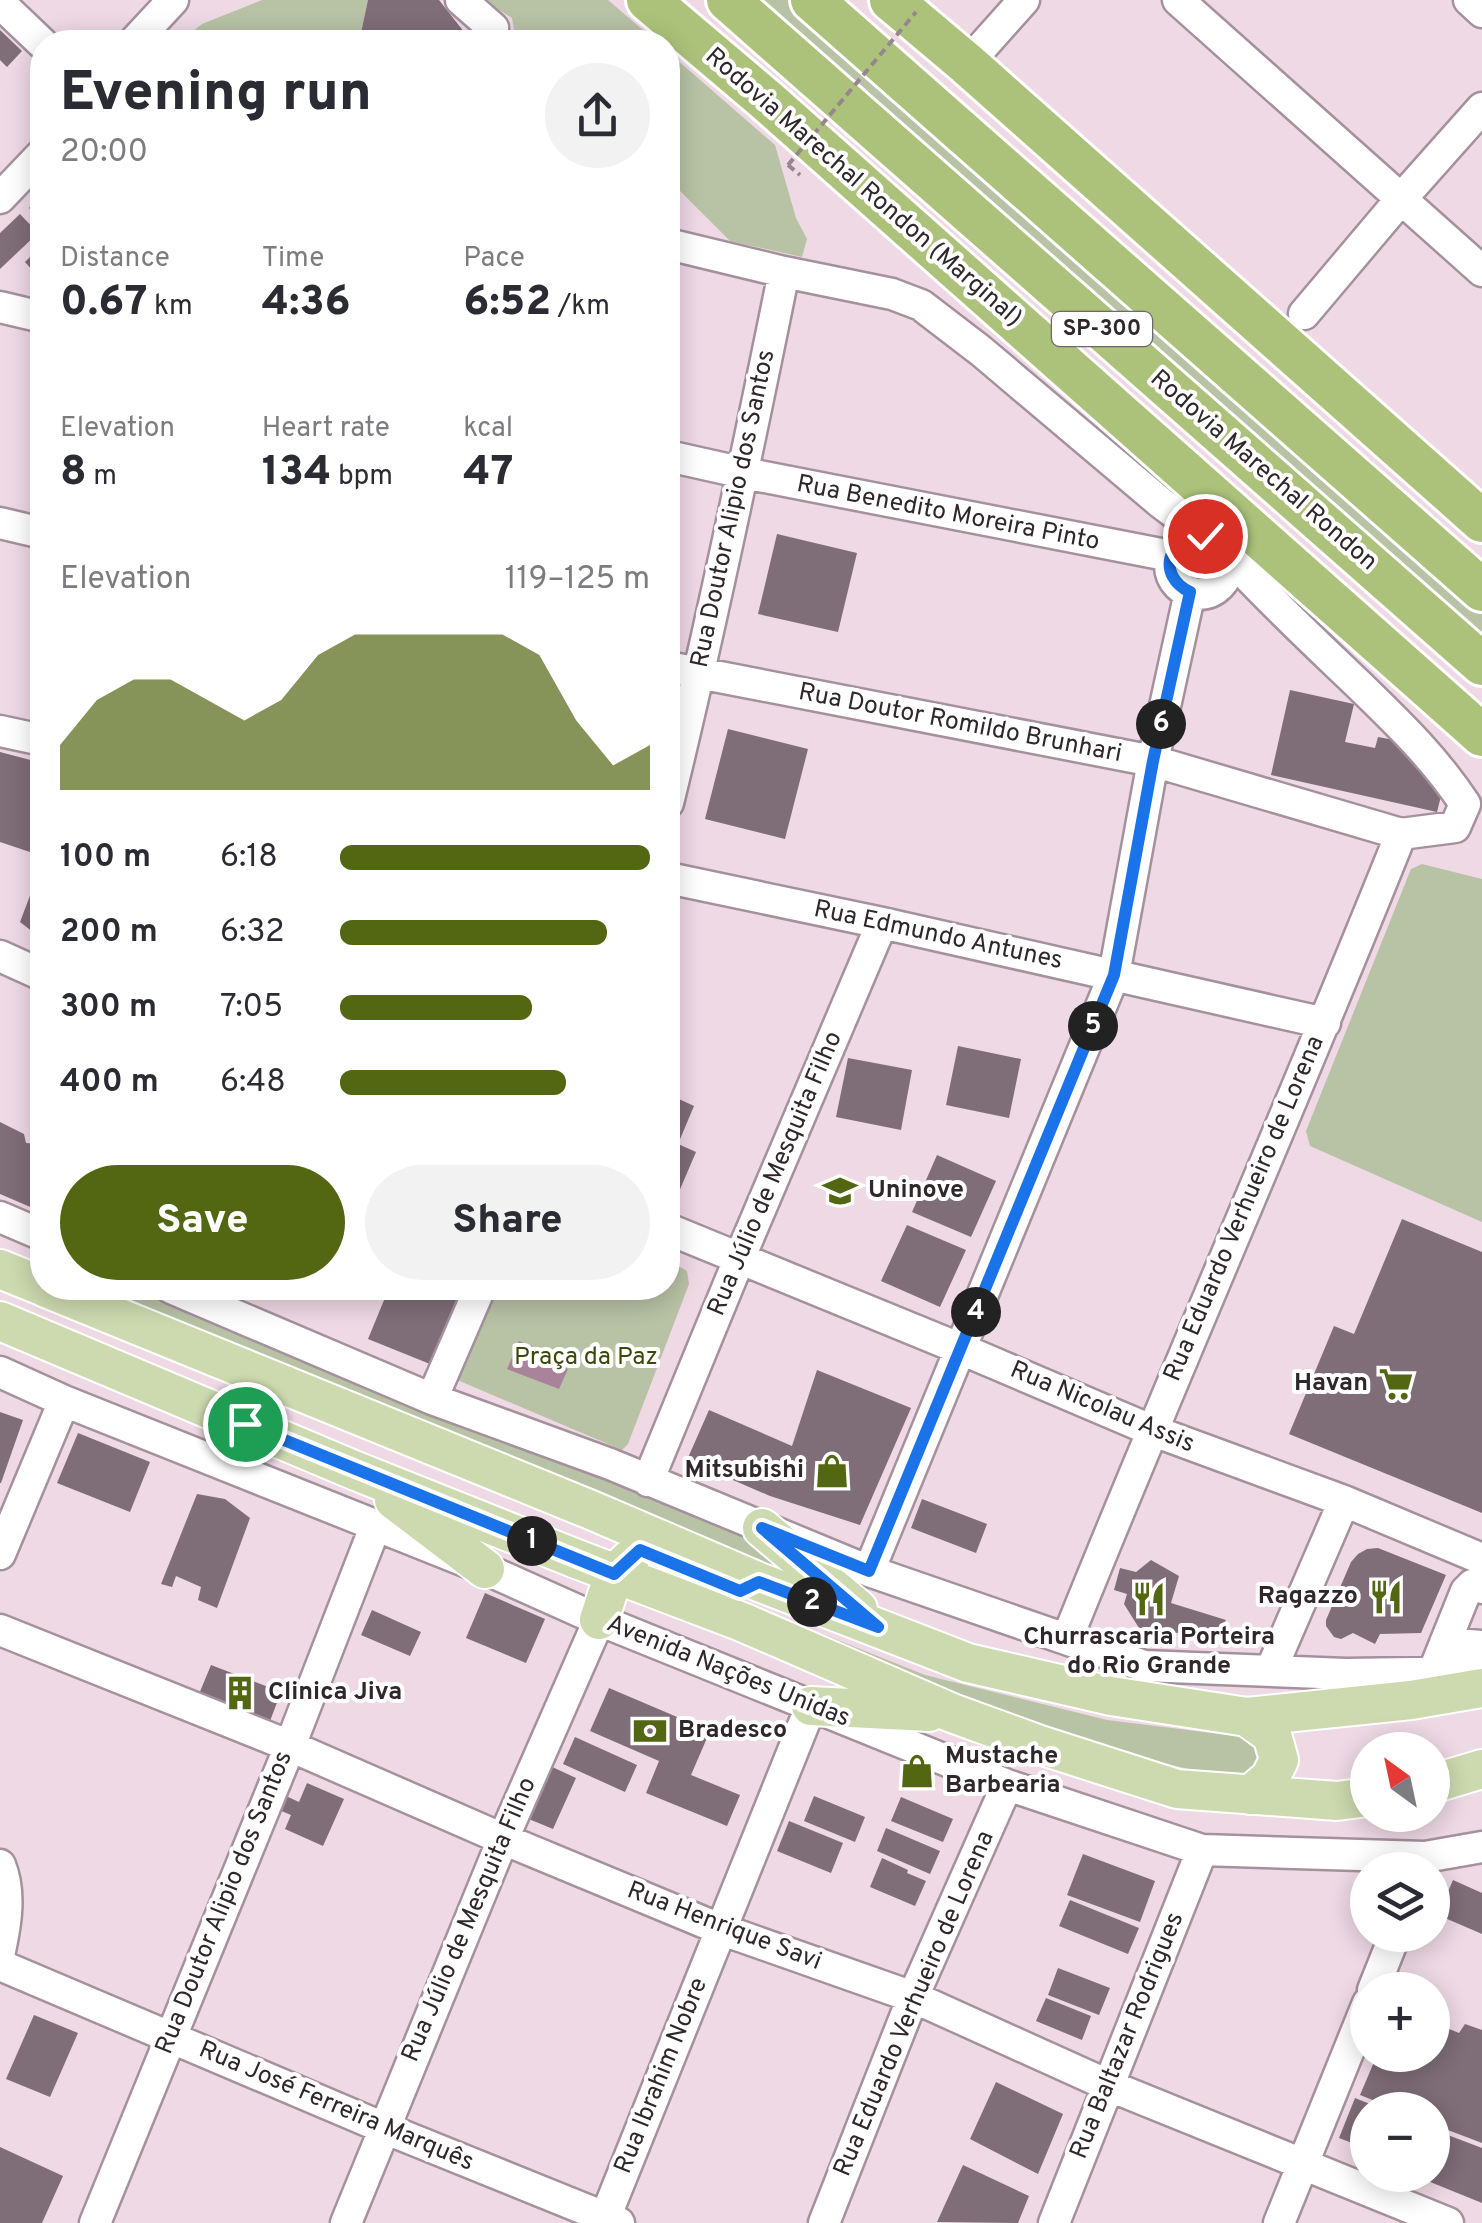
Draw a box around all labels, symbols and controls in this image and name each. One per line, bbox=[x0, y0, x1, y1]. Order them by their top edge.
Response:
street label: Rodovia Marechal Rondon (Marginal) bbox=[698, 41, 1028, 335]
text: Evening run bbox=[60, 60, 372, 130]
button: share bbox=[545, 63, 650, 168]
text: 20:00 bbox=[60, 133, 148, 173]
text: Distance bbox=[60, 241, 170, 277]
text: Time bbox=[262, 241, 324, 277]
text: Pace bbox=[463, 241, 525, 277]
text: 0.67 bbox=[60, 277, 147, 330]
text: 4:36 bbox=[262, 277, 351, 330]
text: 6:52 bbox=[463, 277, 551, 330]
text: km bbox=[147, 289, 193, 325]
text: /km bbox=[551, 289, 610, 325]
road number: SP-300 bbox=[1052, 312, 1152, 346]
street label: Rua Doutor Alipio dos Santos bbox=[685, 347, 783, 671]
street label: Rodovia Marechal Rondon bbox=[1143, 364, 1383, 578]
text: Elevation bbox=[60, 411, 175, 447]
text: Heart rate bbox=[262, 411, 390, 447]
text: kcal bbox=[463, 411, 513, 447]
text: 8 bbox=[60, 447, 87, 500]
text: 134 bbox=[262, 447, 331, 500]
text: 47 bbox=[463, 447, 514, 500]
text: m bbox=[87, 459, 117, 495]
text: bpm bbox=[331, 459, 393, 495]
street label: Rua Benedito Moreira Pinto bbox=[794, 469, 1102, 559]
pin bbox=[1163, 494, 1248, 579]
icon: check bbox=[1178, 509, 1233, 564]
text: Elevation bbox=[60, 560, 192, 600]
text: 119–125 m bbox=[505, 560, 650, 600]
street label: Rua Doutor Romildo Brunhari bbox=[796, 677, 1124, 771]
pin: 6 bbox=[1136, 699, 1186, 749]
text: 6 bbox=[1152, 706, 1170, 742]
text: 100 m bbox=[60, 838, 151, 878]
text: 6:18 bbox=[220, 838, 278, 878]
street label: Rua Edmundo Antunes bbox=[811, 894, 1065, 978]
text: 200 m bbox=[60, 913, 158, 953]
text: 6:32 bbox=[220, 913, 285, 953]
text: 300 m bbox=[60, 988, 157, 1028]
text: 7:05 bbox=[220, 988, 283, 1028]
pin: 5 bbox=[1068, 1001, 1118, 1051]
text: 5 bbox=[1084, 1008, 1102, 1044]
street label: Rua Júlio de Mesquita Filho bbox=[701, 1027, 851, 1321]
street label: Rua Eduardo Verhueiro de Lorena bbox=[1157, 1031, 1333, 1387]
text: 400 m bbox=[60, 1063, 159, 1103]
text: 6:48 bbox=[220, 1063, 286, 1103]
button: Save bbox=[60, 1165, 345, 1280]
button: Share bbox=[365, 1165, 650, 1280]
school or university icon: Uninove bbox=[821, 1172, 859, 1210]
place label: Uninove bbox=[868, 1175, 964, 1207]
pin: 4 bbox=[951, 1287, 1001, 1337]
text: 4 bbox=[967, 1294, 985, 1330]
park label: Praça da Paz bbox=[514, 1342, 658, 1374]
street label: Rua Nicolau Assis bbox=[1005, 1355, 1199, 1461]
supermarket icon: Havan bbox=[1377, 1365, 1415, 1403]
place label: Havan bbox=[1294, 1368, 1368, 1400]
pin bbox=[203, 1382, 288, 1467]
icon: arrive bbox=[218, 1397, 273, 1452]
shop icon: Mitsubishi bbox=[813, 1452, 851, 1490]
place label: Mitsubishi bbox=[685, 1455, 804, 1487]
pin: 1 bbox=[507, 1516, 557, 1566]
text: 1 bbox=[526, 1523, 538, 1559]
pin: 2 bbox=[787, 1577, 837, 1627]
restaurant icon: Ragazzo bbox=[1367, 1578, 1405, 1616]
restaurant icon: Churrascaria Porteira do Rio Grande bbox=[1130, 1580, 1168, 1618]
place label: Ragazzo bbox=[1258, 1581, 1358, 1613]
text: 2 bbox=[803, 1584, 821, 1620]
street label: Avenida Nações Unidas bbox=[602, 1608, 854, 1736]
place label: Churrascaria Porteira do Rio Grande bbox=[1023, 1622, 1275, 1683]
building icon: Clinica Jiva bbox=[221, 1674, 259, 1712]
place label: Clinica Jiva bbox=[268, 1677, 402, 1709]
bank icon: Bradesco bbox=[631, 1712, 669, 1750]
place label: Bradesco bbox=[678, 1715, 787, 1747]
north arrow bbox=[1350, 1732, 1450, 1832]
map controls bbox=[1350, 1732, 1450, 2192]
place label: Mustache Barbearia bbox=[945, 1741, 1061, 1802]
street label: Rua Doutor Alipio dos Santos bbox=[149, 1747, 301, 2059]
shop icon: Mustache Barbearia bbox=[898, 1752, 936, 1790]
street label: Rua Júlio de Mesquita Filho bbox=[395, 1773, 545, 2067]
street label: Rua Eduardo Verhueiro de Lorena bbox=[827, 1826, 1003, 2182]
button: layers bbox=[1350, 1852, 1450, 1952]
street label: Rua Henrique Savi bbox=[622, 1875, 826, 1979]
street label: Rua Baltazar Rodrigues bbox=[1064, 1908, 1192, 2164]
button: + bbox=[1350, 1972, 1450, 2072]
street label: Rua Ibrahim Nobre bbox=[608, 1973, 716, 2179]
street label: Rua José Ferreira Marquês bbox=[194, 2035, 478, 2179]
button: − bbox=[1350, 2092, 1450, 2192]

